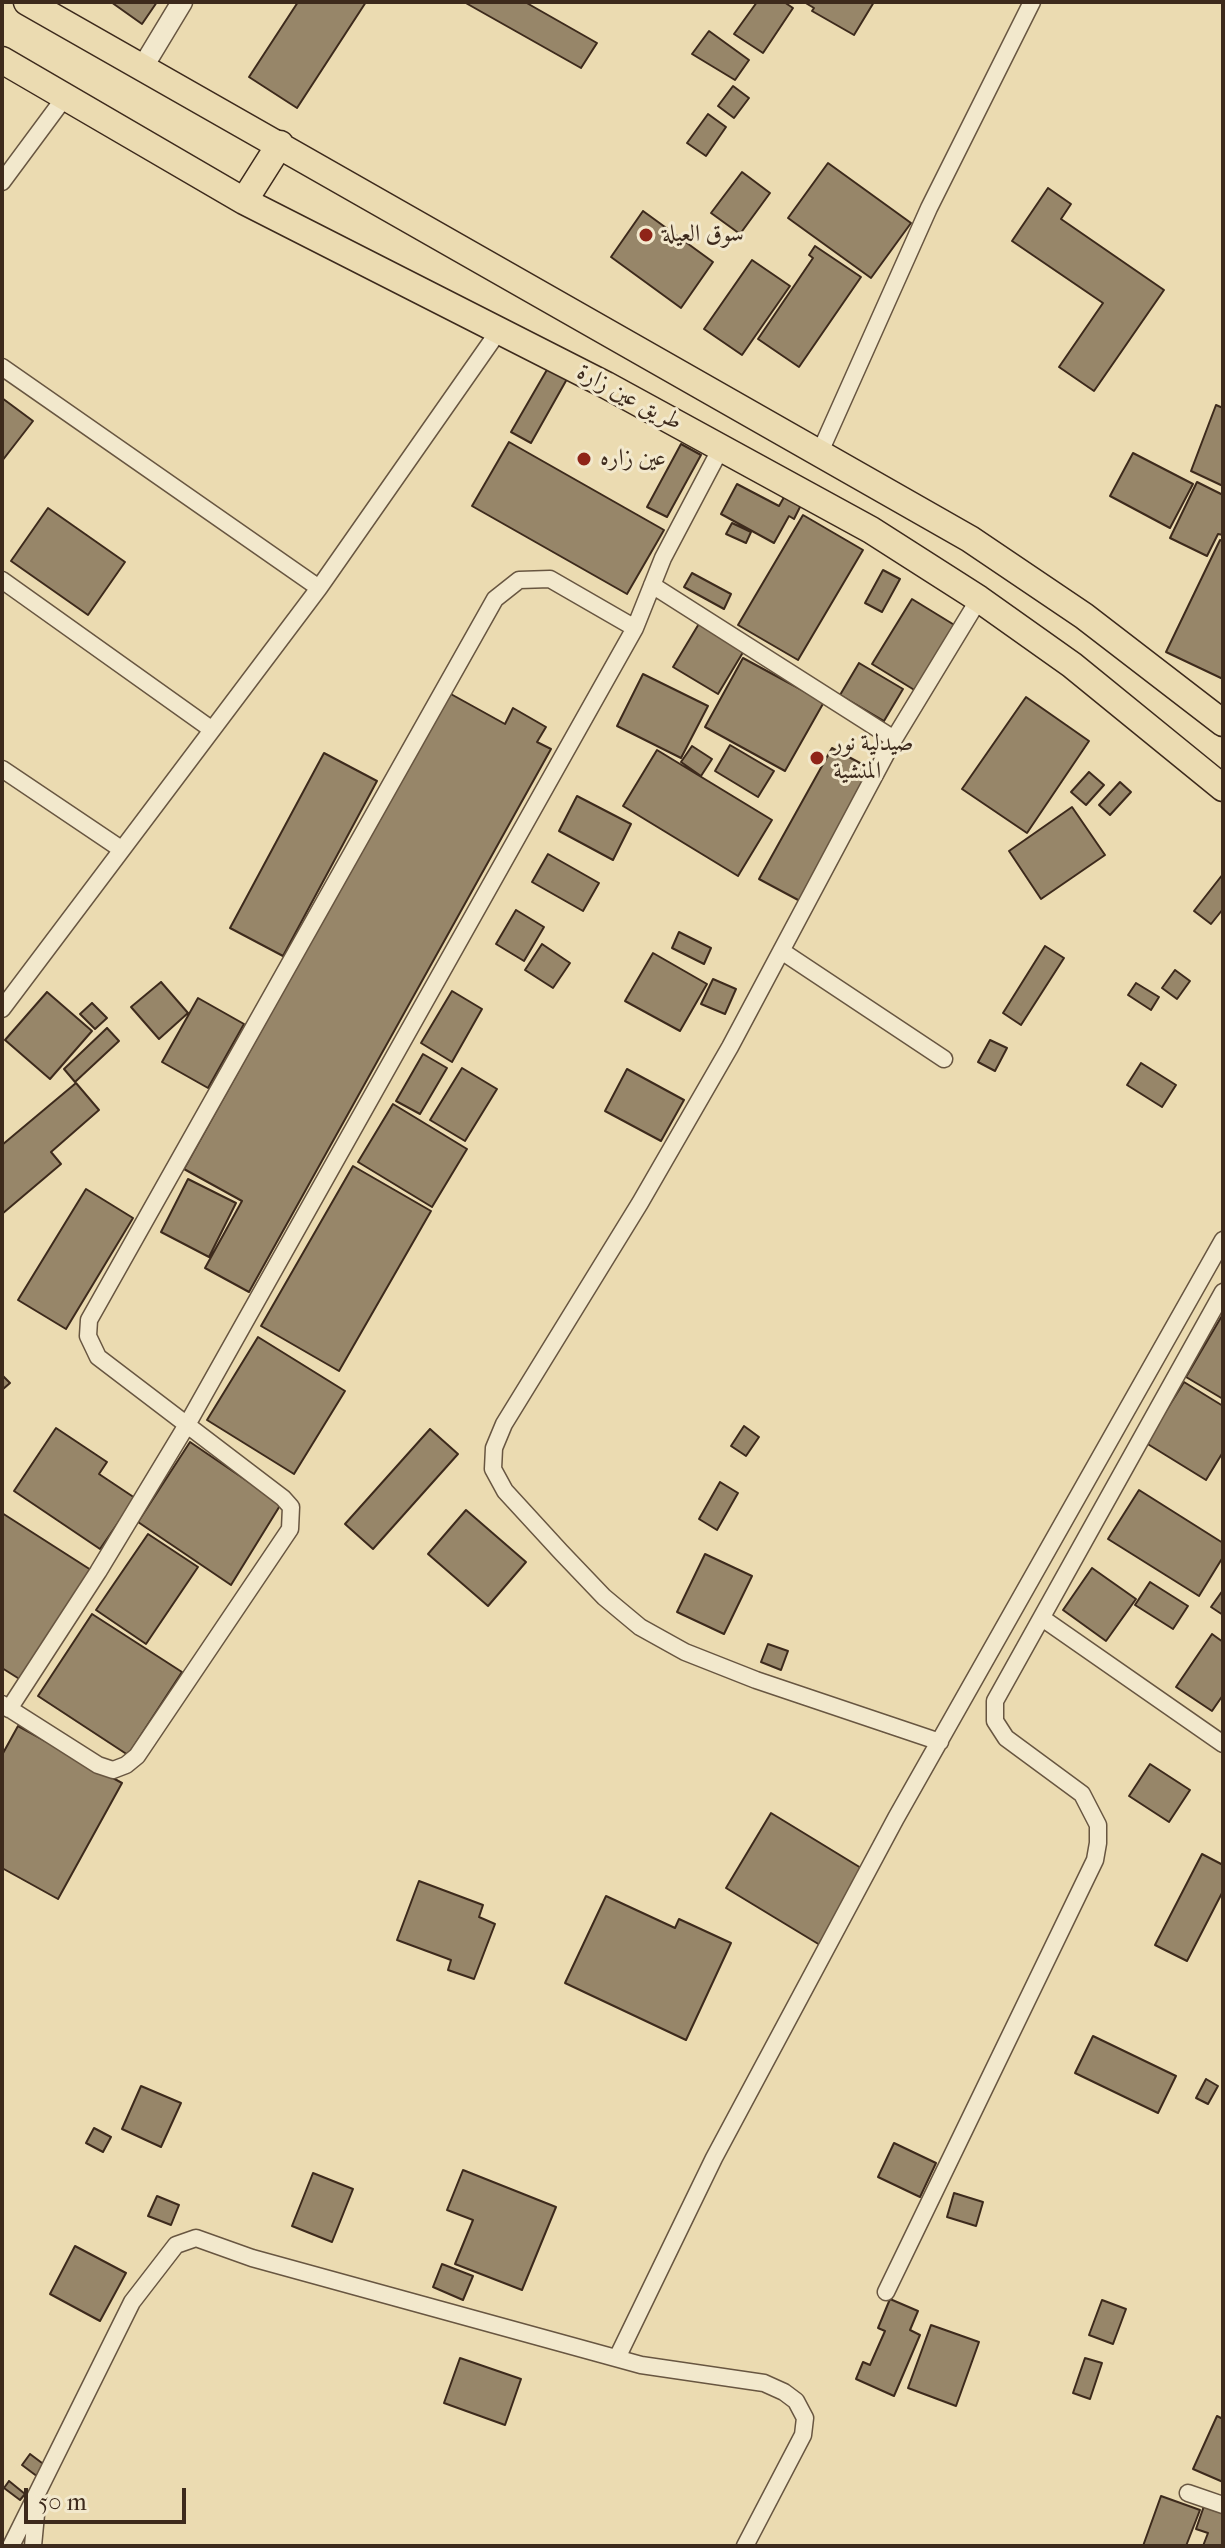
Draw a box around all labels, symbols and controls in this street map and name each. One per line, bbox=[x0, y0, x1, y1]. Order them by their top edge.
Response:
place label: سوق العيلة bbox=[662, 221, 744, 249]
marker: سوق العيلة bbox=[637, 226, 655, 244]
street label: طريق عين زارة bbox=[571, 358, 687, 438]
place label: عين زاره bbox=[600, 445, 666, 473]
marker: عين زاره bbox=[575, 450, 593, 468]
place label: صيدلية نور المنشية bbox=[833, 730, 914, 786]
marker: صيدلية نور المنشية bbox=[808, 749, 826, 767]
scale bar bbox=[28, 2472, 190, 2522]
text: 50 m bbox=[38, 2488, 87, 2516]

